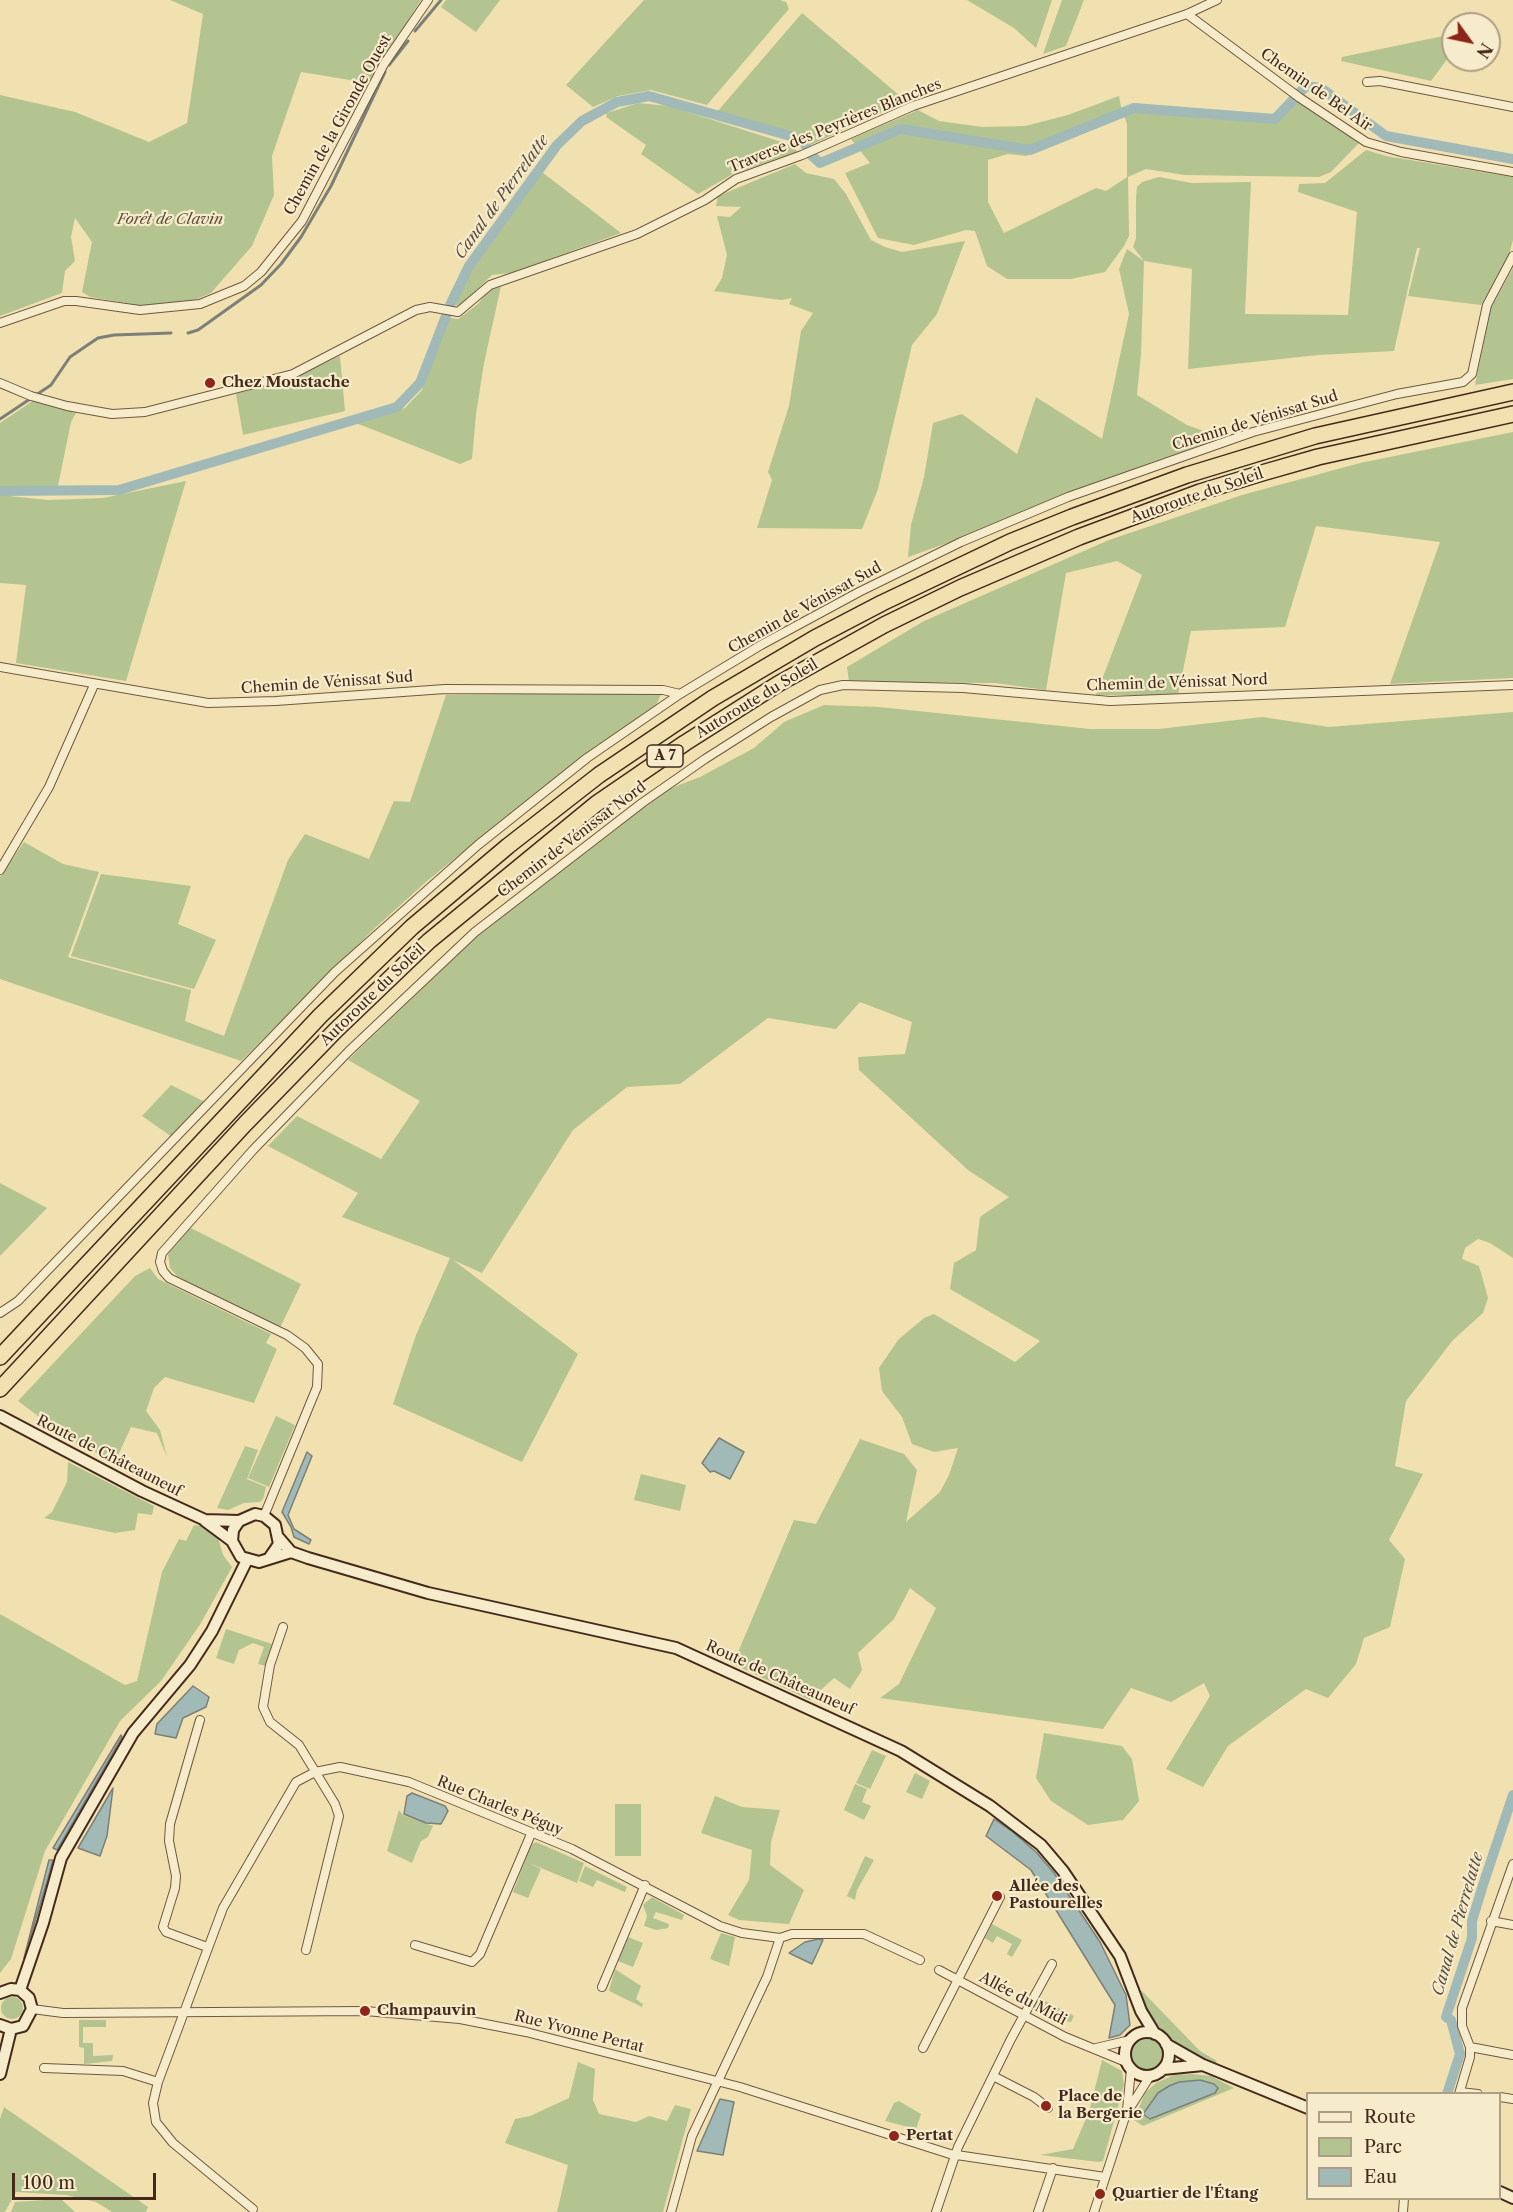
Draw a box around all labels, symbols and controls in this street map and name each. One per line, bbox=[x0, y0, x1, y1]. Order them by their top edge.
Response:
north arrow bbox=[1441, 12, 1501, 72]
street label: Chemin de la Gironde Ouest bbox=[281, 31, 395, 219]
text: N bbox=[1472, 39, 1497, 62]
street label: Chemin de Bel Air bbox=[1257, 45, 1375, 135]
street label: Traverse des Peyrières Blanches bbox=[726, 75, 944, 177]
water label: Canal de Pierrelatte bbox=[451, 131, 553, 263]
park label: Forêt de Clavin bbox=[117, 211, 223, 229]
place label: Chez Moustache bbox=[222, 374, 350, 392]
marker: Chez Moustache bbox=[203, 376, 217, 390]
street label: Chemin de Vénissat Sud bbox=[1170, 387, 1340, 455]
street label: Autoroute du Soleil bbox=[1128, 465, 1266, 527]
street label: Chemin de Vénissat Sud bbox=[725, 558, 885, 658]
street label: Autoroute du Soleil bbox=[693, 655, 821, 743]
street label: Chemin de Vénissat Sud bbox=[240, 668, 414, 698]
street label: Chemin de Vénissat Nord bbox=[1086, 671, 1268, 695]
road number: A 7 bbox=[647, 745, 683, 767]
street label: Chemin de Vénissat Nord bbox=[494, 778, 650, 902]
street label: Autoroute du Soleil bbox=[317, 940, 429, 1050]
street label: Route de Châteauneuf bbox=[33, 1412, 185, 1500]
street label: Route de Châteauneuf bbox=[703, 1637, 857, 1719]
street label: Rue Charles Péguy bbox=[434, 1772, 566, 1840]
water label: Canal de Pierrelatte bbox=[1428, 1850, 1488, 1998]
place label: Allée des Pastourelles bbox=[1009, 1878, 1103, 1913]
marker: Allée des Pastourelles bbox=[990, 1889, 1004, 1903]
street label: Allée du Midi bbox=[976, 1968, 1070, 2030]
place label: Champauvin bbox=[377, 2002, 476, 2020]
marker: Champauvin bbox=[358, 2004, 372, 2018]
street label: Rue Yvonne Pertat bbox=[512, 2007, 646, 2057]
place label: Place de la Bergerie bbox=[1058, 2088, 1142, 2123]
legend bbox=[1306, 2092, 1501, 2200]
marker: Place de la Bergerie bbox=[1039, 2099, 1053, 2113]
text: Route bbox=[1364, 2106, 1416, 2128]
place label: Pertat bbox=[906, 2127, 953, 2145]
marker: Pertat bbox=[887, 2129, 901, 2143]
text: Parc bbox=[1364, 2136, 1402, 2158]
scale bar bbox=[15, 2161, 159, 2199]
text: Eau bbox=[1364, 2166, 1397, 2188]
text: 100 m bbox=[23, 2172, 75, 2194]
place label: Quartier de l'Étang bbox=[1112, 2185, 1258, 2203]
marker: Quartier de l'Étang bbox=[1093, 2187, 1107, 2201]

